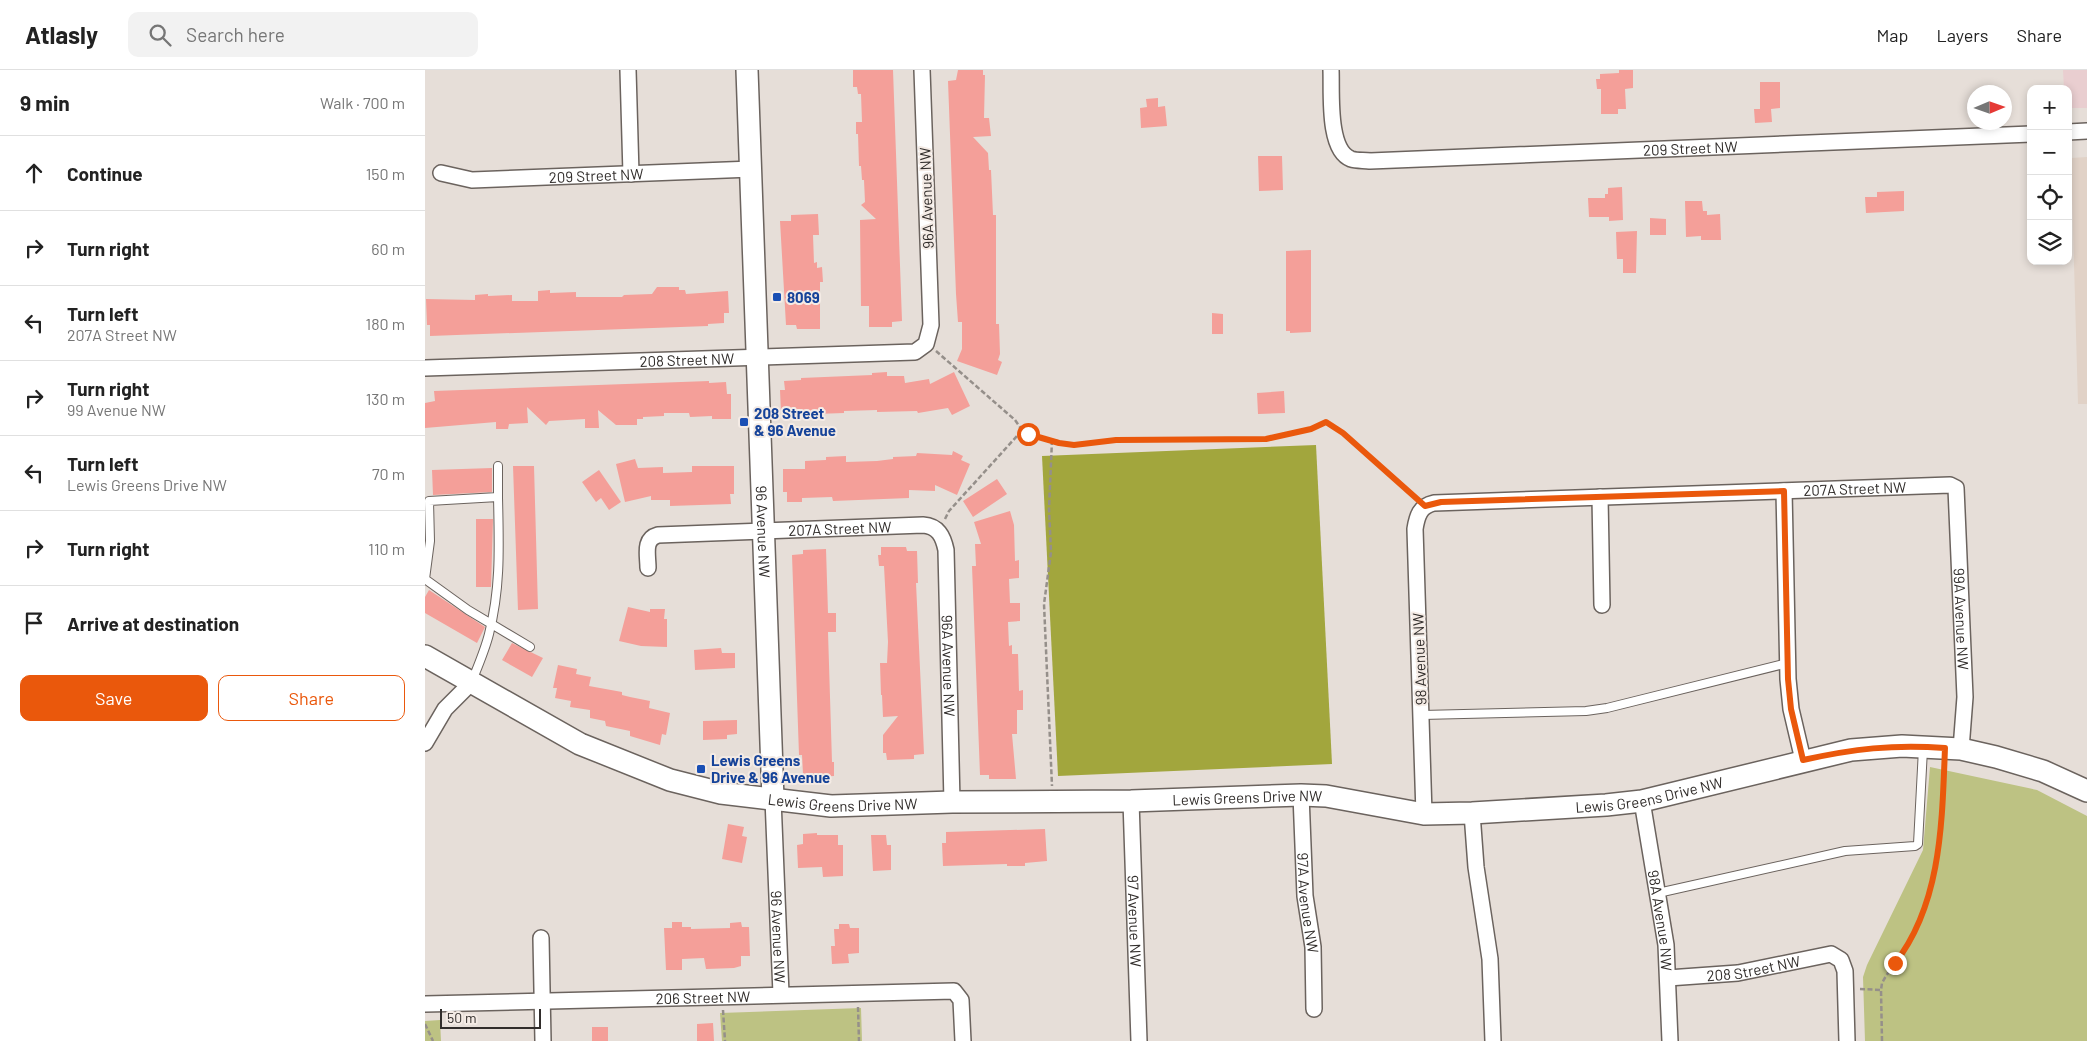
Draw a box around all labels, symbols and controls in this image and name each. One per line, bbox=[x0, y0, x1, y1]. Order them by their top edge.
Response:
search box bbox=[128, 12, 478, 57]
text: Atlasly bbox=[25, 20, 98, 49]
icon: search bbox=[146, 21, 174, 49]
text: Search here bbox=[186, 23, 285, 46]
text: Map bbox=[1876, 24, 1908, 46]
text: Layers bbox=[1936, 24, 1989, 46]
text: Share bbox=[2017, 24, 2062, 46]
north arrow bbox=[1967, 85, 2012, 130]
map controls bbox=[2027, 85, 2072, 265]
button: + bbox=[2027, 85, 2072, 130]
text: 9 min bbox=[20, 90, 70, 115]
text: Walk · 700 m bbox=[320, 93, 405, 112]
button: − bbox=[2027, 130, 2072, 175]
street label: 209 Street NW bbox=[1643, 137, 1738, 159]
street label: 96A Avenue NW bbox=[915, 147, 937, 249]
icon: ahead bbox=[20, 159, 48, 187]
text: Continue bbox=[67, 162, 143, 185]
text: 150 m bbox=[366, 164, 405, 183]
street label: 209 Street NW bbox=[548, 164, 644, 186]
button: locate bbox=[2027, 175, 2072, 220]
button: layers bbox=[2027, 220, 2072, 265]
icon: right bbox=[20, 234, 48, 262]
text: Turn right bbox=[67, 237, 149, 260]
text: 60 m bbox=[371, 239, 405, 258]
place label: 8069 bbox=[787, 288, 820, 306]
marker: 8069 bbox=[771, 291, 783, 303]
text: Turn left bbox=[67, 302, 138, 325]
icon: left bbox=[20, 309, 48, 337]
text: 180 m bbox=[366, 314, 405, 333]
text: 207A Street NW bbox=[67, 325, 177, 344]
street label: 208 Street NW bbox=[639, 349, 734, 370]
text: Turn right bbox=[67, 377, 149, 400]
icon: right bbox=[20, 384, 48, 412]
text: 130 m bbox=[366, 389, 405, 408]
text: 99 Avenue NW bbox=[67, 400, 166, 419]
place label: 208 Street & 96 Avenue bbox=[754, 404, 836, 439]
marker: 208 Street & 96 Avenue bbox=[738, 416, 750, 428]
route start bbox=[1017, 423, 1040, 446]
text: Turn left bbox=[67, 452, 138, 475]
icon: left bbox=[20, 459, 48, 487]
text: 70 m bbox=[372, 464, 405, 483]
text: Lewis Greens Drive NW bbox=[67, 475, 227, 494]
street label: 207A Street NW bbox=[1803, 478, 1907, 499]
street label: 96 Avenue NW bbox=[753, 485, 774, 578]
street label: 207A Street NW bbox=[788, 517, 892, 539]
icon: right bbox=[20, 534, 48, 562]
text: Turn right bbox=[67, 537, 149, 560]
text: 110 m bbox=[368, 539, 405, 558]
street label: 99A Avenue NW bbox=[1950, 568, 1973, 670]
icon: arrive bbox=[20, 609, 48, 637]
text: Arrive at destination bbox=[67, 612, 239, 635]
street label: 98 Avenue NW bbox=[1408, 612, 1430, 706]
street label: 96A Avenue NW bbox=[939, 615, 959, 717]
button: Save bbox=[20, 675, 208, 721]
button: Share bbox=[218, 675, 405, 721]
place label: Lewis Greens Drive & 96 Avenue bbox=[711, 751, 830, 786]
marker: Lewis Greens Drive & 96 Avenue bbox=[695, 763, 707, 775]
street label: Lewis Greens Drive NW bbox=[1575, 773, 1725, 816]
street label: Lewis Greens Drive NW bbox=[1172, 786, 1323, 809]
street label: Lewis Greens Drive NW bbox=[767, 790, 918, 815]
street label: 97A Avenue NW bbox=[1294, 852, 1323, 954]
street label: 98A Avenue NW bbox=[1645, 869, 1676, 971]
street label: 97 Avenue NW bbox=[1124, 875, 1146, 967]
street label: 96 Avenue NW bbox=[768, 890, 790, 984]
street label: 208 Street NW bbox=[1706, 952, 1802, 984]
route end bbox=[1884, 952, 1907, 975]
street label: 206 Street NW bbox=[655, 987, 750, 1007]
scale bar bbox=[440, 1006, 541, 1029]
text: 50 m bbox=[447, 1009, 476, 1026]

